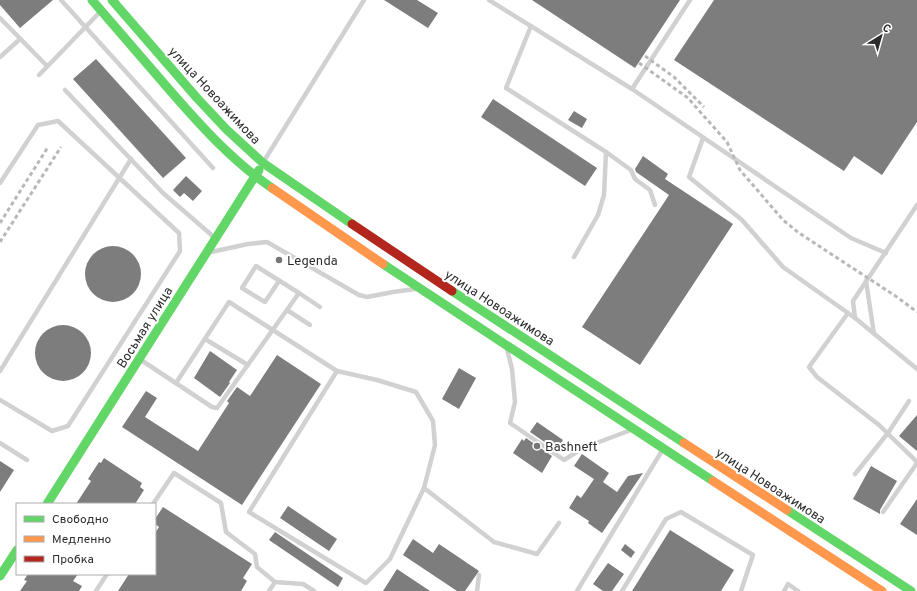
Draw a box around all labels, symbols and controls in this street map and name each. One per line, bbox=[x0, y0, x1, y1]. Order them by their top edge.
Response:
north arrow bbox=[861, 16, 901, 56]
text: С bbox=[879, 21, 893, 37]
street label: улица Новоажимова bbox=[164, 44, 263, 148]
place label: Legenda bbox=[287, 254, 338, 270]
marker: Legenda bbox=[274, 255, 284, 265]
street label: улица Новоажимова bbox=[441, 267, 557, 350]
street label: Восьмая улица bbox=[114, 284, 177, 372]
place label: Bashneft bbox=[545, 440, 598, 456]
marker: Bashneft bbox=[532, 441, 542, 451]
street label: улица Новоажимова bbox=[712, 445, 828, 528]
legend bbox=[16, 503, 156, 575]
text: Свободно bbox=[52, 512, 109, 528]
text: Медленно bbox=[52, 532, 112, 548]
text: Пробка bbox=[52, 552, 94, 568]

